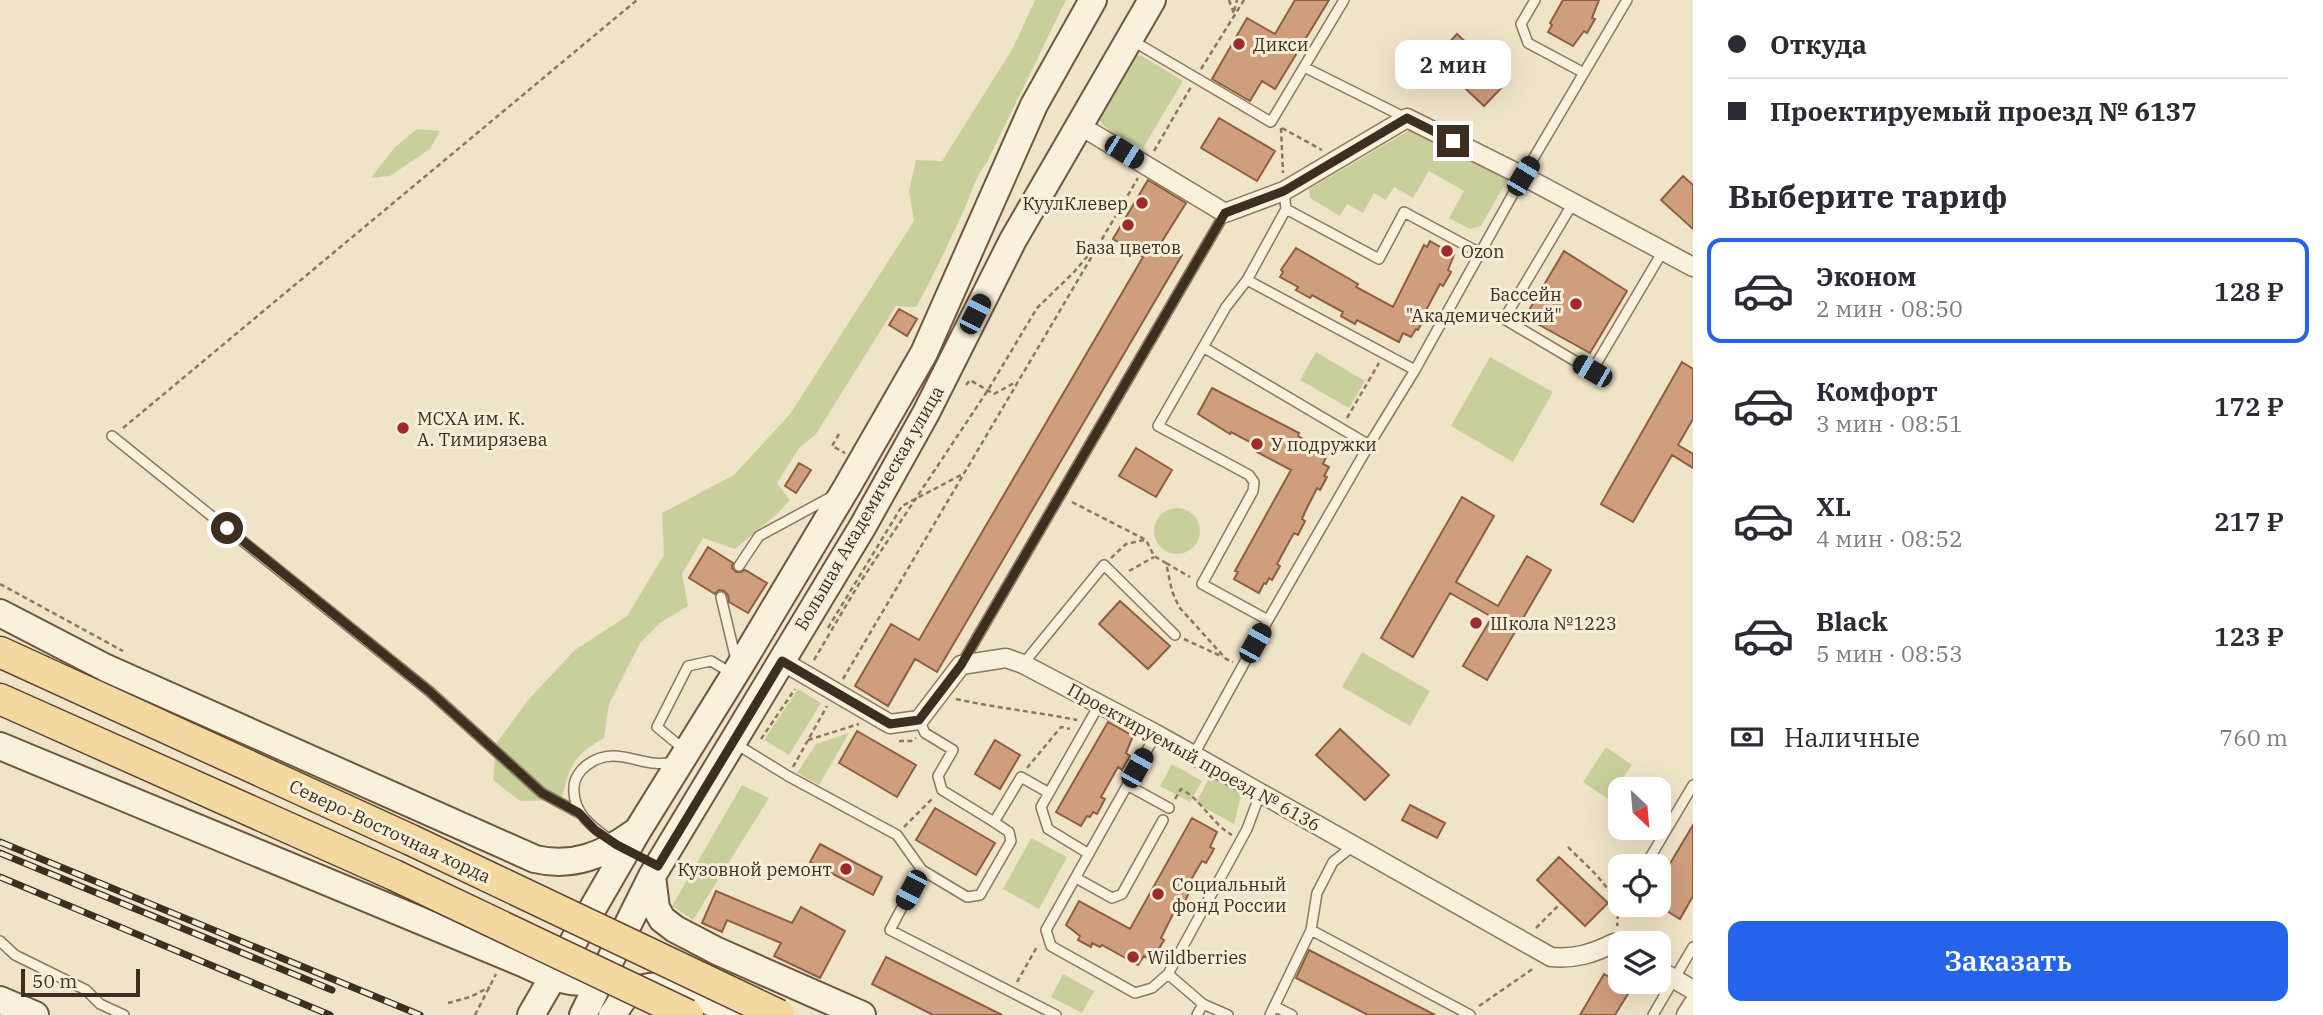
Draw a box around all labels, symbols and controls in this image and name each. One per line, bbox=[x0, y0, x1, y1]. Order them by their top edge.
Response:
text: Откуда bbox=[1770, 27, 1867, 61]
place label: Дикси bbox=[1253, 33, 1309, 56]
marker: Дикси bbox=[1231, 36, 1247, 52]
callout: 2 мин bbox=[1395, 40, 1511, 88]
text: 2 мин bbox=[1419, 49, 1487, 79]
text: Проектируемый проезд № 6137 bbox=[1770, 94, 2197, 128]
route end bbox=[1437, 125, 1469, 157]
car bbox=[1101, 132, 1148, 172]
car bbox=[1504, 153, 1543, 199]
text: Выберите тариф bbox=[1728, 175, 2008, 217]
place label: КуулКлевер bbox=[1022, 192, 1128, 215]
marker: КуулКлевер bbox=[1134, 195, 1150, 211]
marker: База цветов bbox=[1120, 217, 1136, 233]
place label: База цветов bbox=[1075, 236, 1181, 259]
place label: Ozon bbox=[1461, 240, 1505, 263]
marker: Ozon bbox=[1439, 243, 1455, 259]
icon: car bbox=[1732, 259, 1795, 322]
text: Эконом bbox=[1816, 259, 1917, 293]
text: 128 ₽ bbox=[2214, 274, 2284, 308]
place label: Бассейн "Академический" bbox=[1406, 283, 1562, 327]
car bbox=[957, 291, 994, 337]
text: 2 мин · 08:50 bbox=[1816, 293, 1963, 323]
marker: Бассейн "Академический" bbox=[1568, 296, 1584, 312]
car bbox=[1569, 351, 1616, 391]
icon: car bbox=[1732, 374, 1795, 437]
text: Комфорт bbox=[1816, 374, 1938, 408]
street label: Большая Академическая улица bbox=[789, 381, 949, 635]
text: 172 ₽ bbox=[2214, 389, 2284, 423]
place label: МСХА им. К. А. Тимирязева bbox=[417, 407, 548, 451]
text: 3 мин · 08:51 bbox=[1816, 408, 1963, 438]
marker: МСХА им. К. А. Тимирязева bbox=[395, 420, 411, 436]
place label: У подружки bbox=[1271, 433, 1377, 456]
marker: У подружки bbox=[1249, 436, 1265, 452]
icon: car bbox=[1732, 489, 1795, 552]
text: XL bbox=[1816, 489, 1851, 523]
text: 217 ₽ bbox=[2214, 504, 2284, 538]
route start bbox=[211, 512, 243, 544]
text: 4 мин · 08:52 bbox=[1816, 523, 1963, 553]
icon: car bbox=[1732, 604, 1795, 667]
text: Black bbox=[1816, 604, 1888, 638]
place label: Школа №1223 bbox=[1490, 612, 1617, 635]
marker: Школа №1223 bbox=[1468, 615, 1484, 631]
text: 123 ₽ bbox=[2214, 619, 2284, 653]
car bbox=[1236, 620, 1275, 666]
text: 5 мин · 08:53 bbox=[1816, 638, 1963, 668]
street label: Проектируемый проезд № 6136 bbox=[1063, 678, 1325, 836]
icon: cash bbox=[1728, 718, 1766, 756]
text: Наличные bbox=[1784, 720, 1920, 754]
text: 760 m bbox=[2219, 722, 2288, 752]
car bbox=[1118, 745, 1157, 791]
street label: Северо-Восточная хорда bbox=[286, 774, 495, 888]
north arrow bbox=[1608, 777, 1671, 840]
map controls bbox=[1608, 777, 1671, 994]
button: locate bbox=[1608, 854, 1671, 917]
place label: Кузовной ремонт bbox=[677, 858, 832, 881]
marker: Кузовной ремонт bbox=[838, 861, 854, 877]
car bbox=[892, 867, 931, 913]
place label: Социальный фонд России bbox=[1172, 873, 1287, 917]
marker: Социальный фонд России bbox=[1150, 886, 1166, 902]
button: Заказать bbox=[1728, 921, 2288, 1001]
button: layers bbox=[1608, 931, 1671, 994]
place label: Wildberries bbox=[1147, 946, 1247, 969]
marker: Wildberries bbox=[1125, 949, 1141, 965]
scale bar bbox=[21, 966, 140, 998]
text: 50 m bbox=[32, 969, 77, 993]

